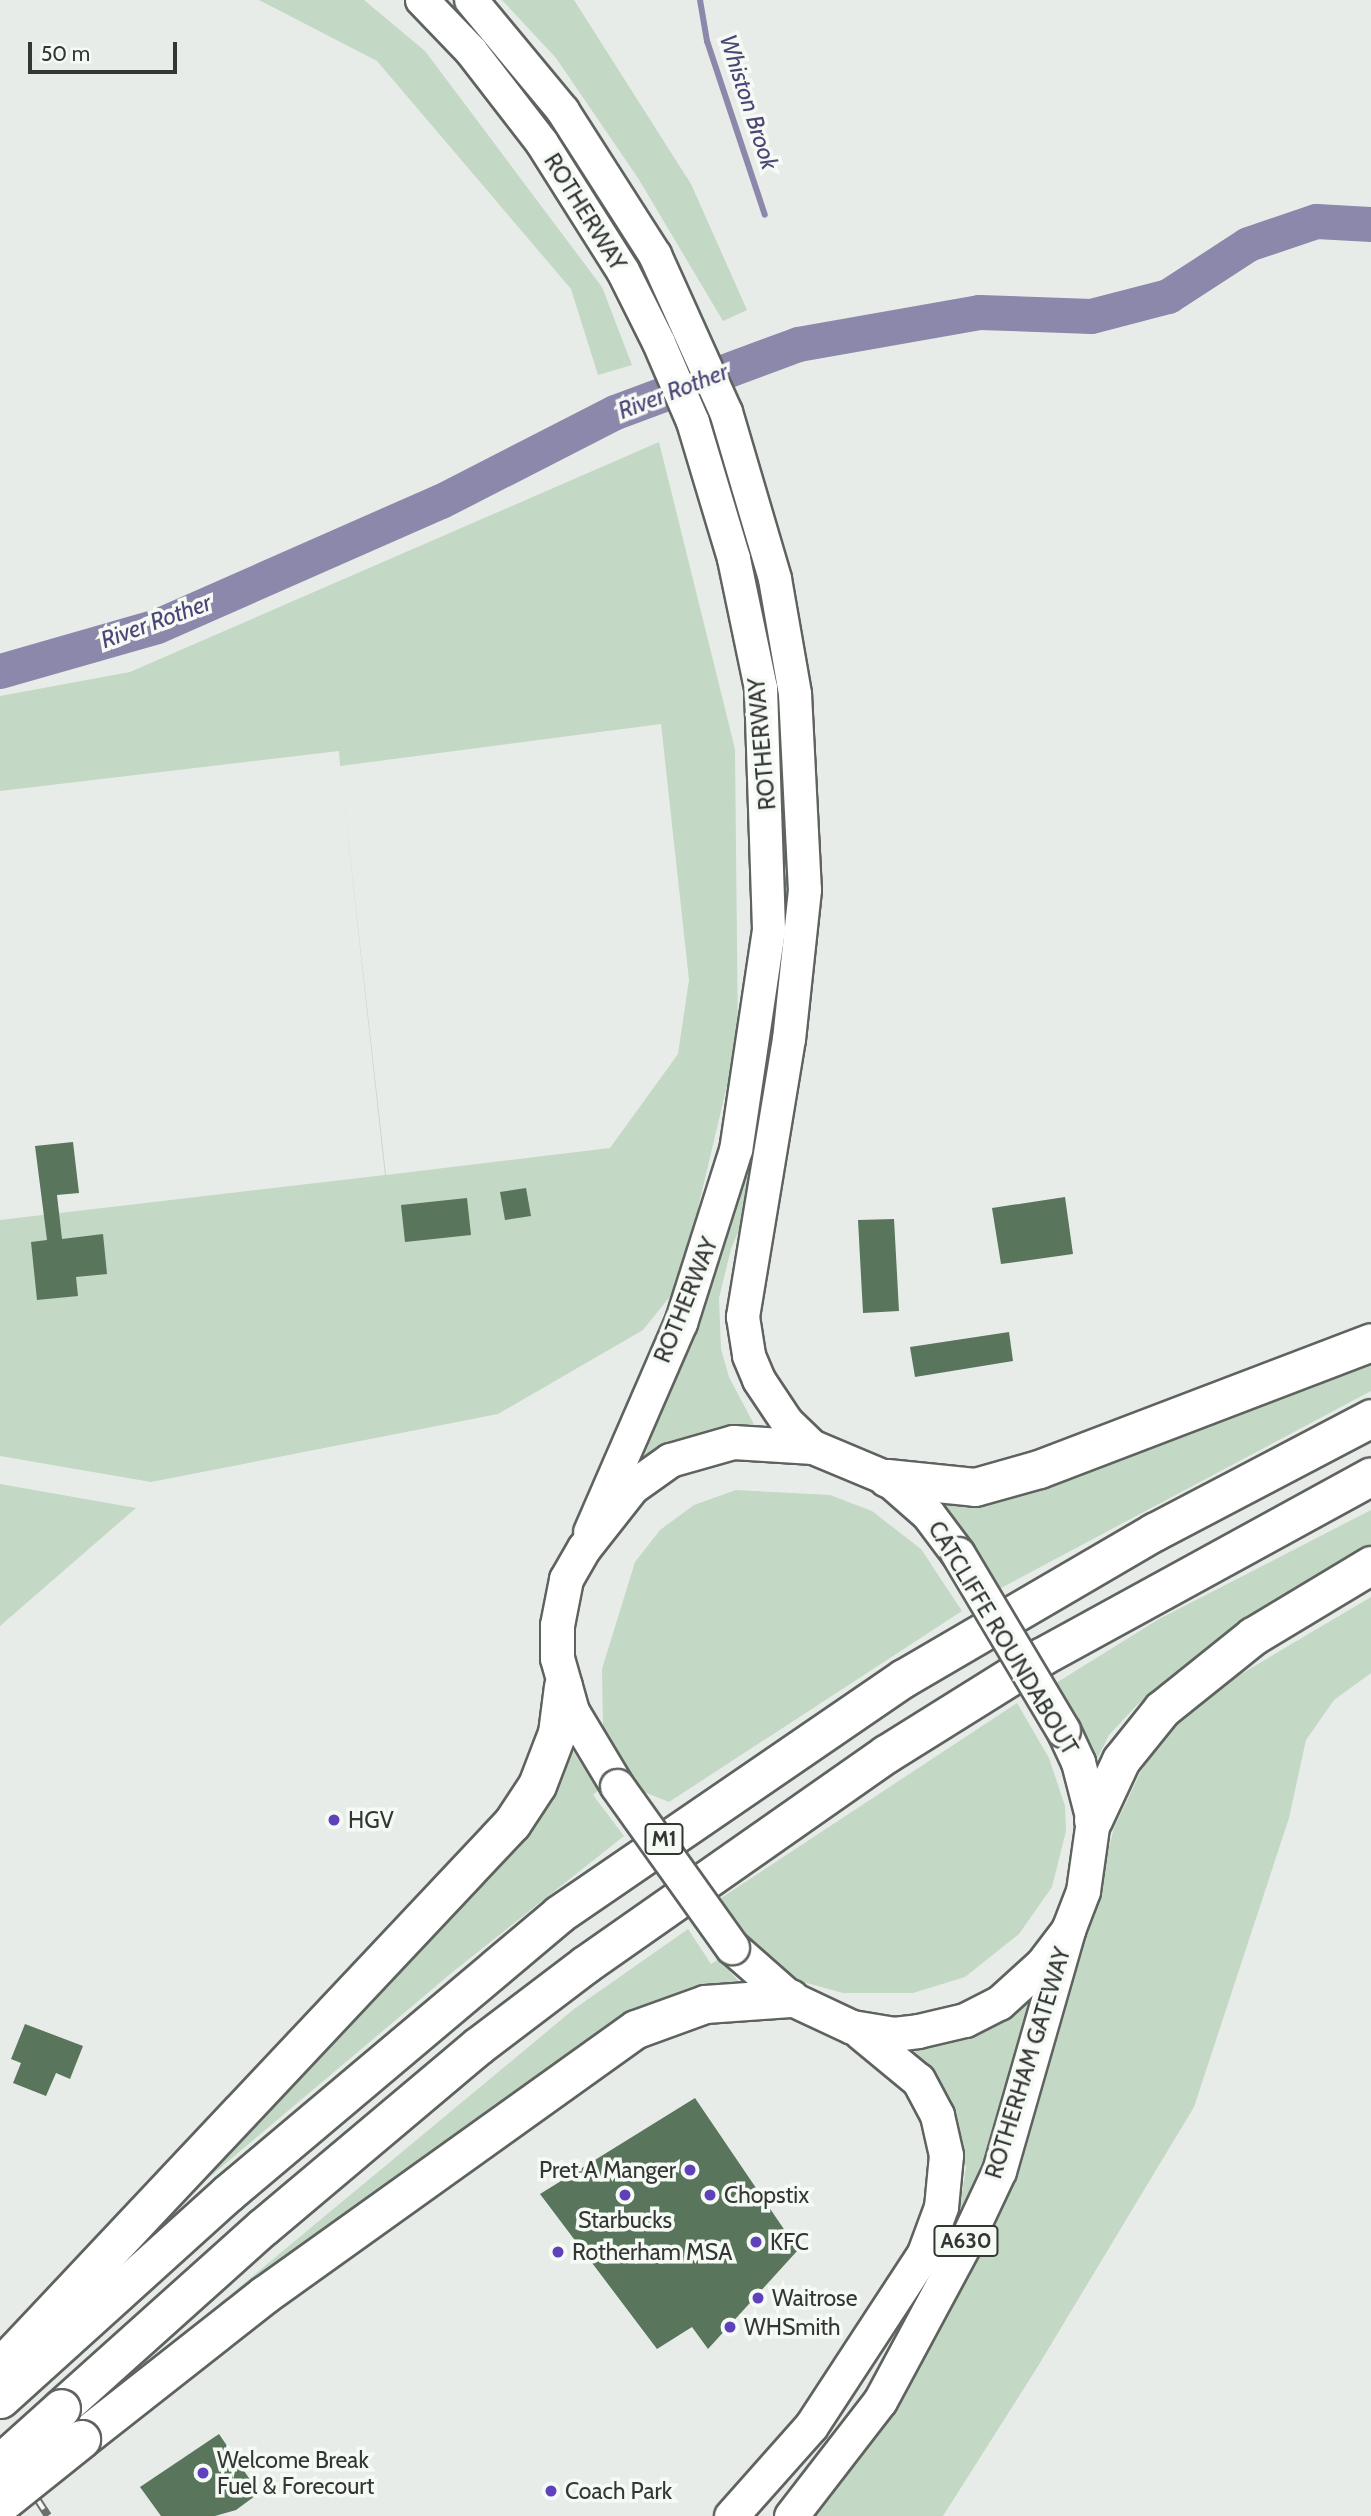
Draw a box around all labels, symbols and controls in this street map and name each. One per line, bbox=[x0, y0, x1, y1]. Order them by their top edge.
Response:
scale bar bbox=[32, 28, 180, 72]
water label: Whiston Brook bbox=[714, 31, 784, 173]
text: 50 m bbox=[41, 41, 90, 66]
street label: ROTHERWAY bbox=[538, 148, 632, 276]
water label: River Rother bbox=[614, 357, 732, 425]
water label: River Rother bbox=[97, 588, 215, 654]
street label: ROTHERWAY bbox=[742, 677, 782, 811]
street label: ROTHERWAY bbox=[648, 1233, 724, 1367]
street label: CATCLIFFE ROUNDABOUT bbox=[922, 1516, 1084, 1760]
place label: HGV bbox=[348, 1806, 394, 1834]
marker: HGV bbox=[326, 1812, 342, 1828]
road number: M1 bbox=[643, 1822, 685, 1856]
street label: ROTHERHAM GATEWAY bbox=[980, 1944, 1076, 2182]
place label: Pret A Manger bbox=[539, 2156, 676, 2184]
marker: Pret A Manger bbox=[682, 2162, 698, 2178]
place label: Chopstix bbox=[724, 2181, 809, 2209]
marker: Starbucks bbox=[617, 2187, 633, 2203]
marker: Chopstix bbox=[702, 2187, 718, 2203]
place label: Starbucks bbox=[578, 2206, 672, 2234]
road number: A630 bbox=[933, 2224, 999, 2258]
place label: KFC bbox=[770, 2228, 809, 2256]
marker: KFC bbox=[748, 2234, 764, 2250]
place label: Rotherham MSA bbox=[572, 2238, 732, 2266]
marker: Rotherham MSA bbox=[550, 2244, 566, 2260]
place label: Waitrose bbox=[772, 2284, 857, 2312]
marker: Waitrose bbox=[750, 2290, 766, 2306]
place label: WHSmith bbox=[744, 2313, 841, 2341]
marker: WHSmith bbox=[722, 2319, 738, 2335]
place label: Welcome Break Fuel & Forecourt bbox=[217, 2446, 374, 2500]
marker: Welcome Break Fuel & Forecourt bbox=[195, 2465, 211, 2481]
place label: Coach Park bbox=[565, 2477, 672, 2505]
marker: Coach Park bbox=[543, 2483, 559, 2499]

